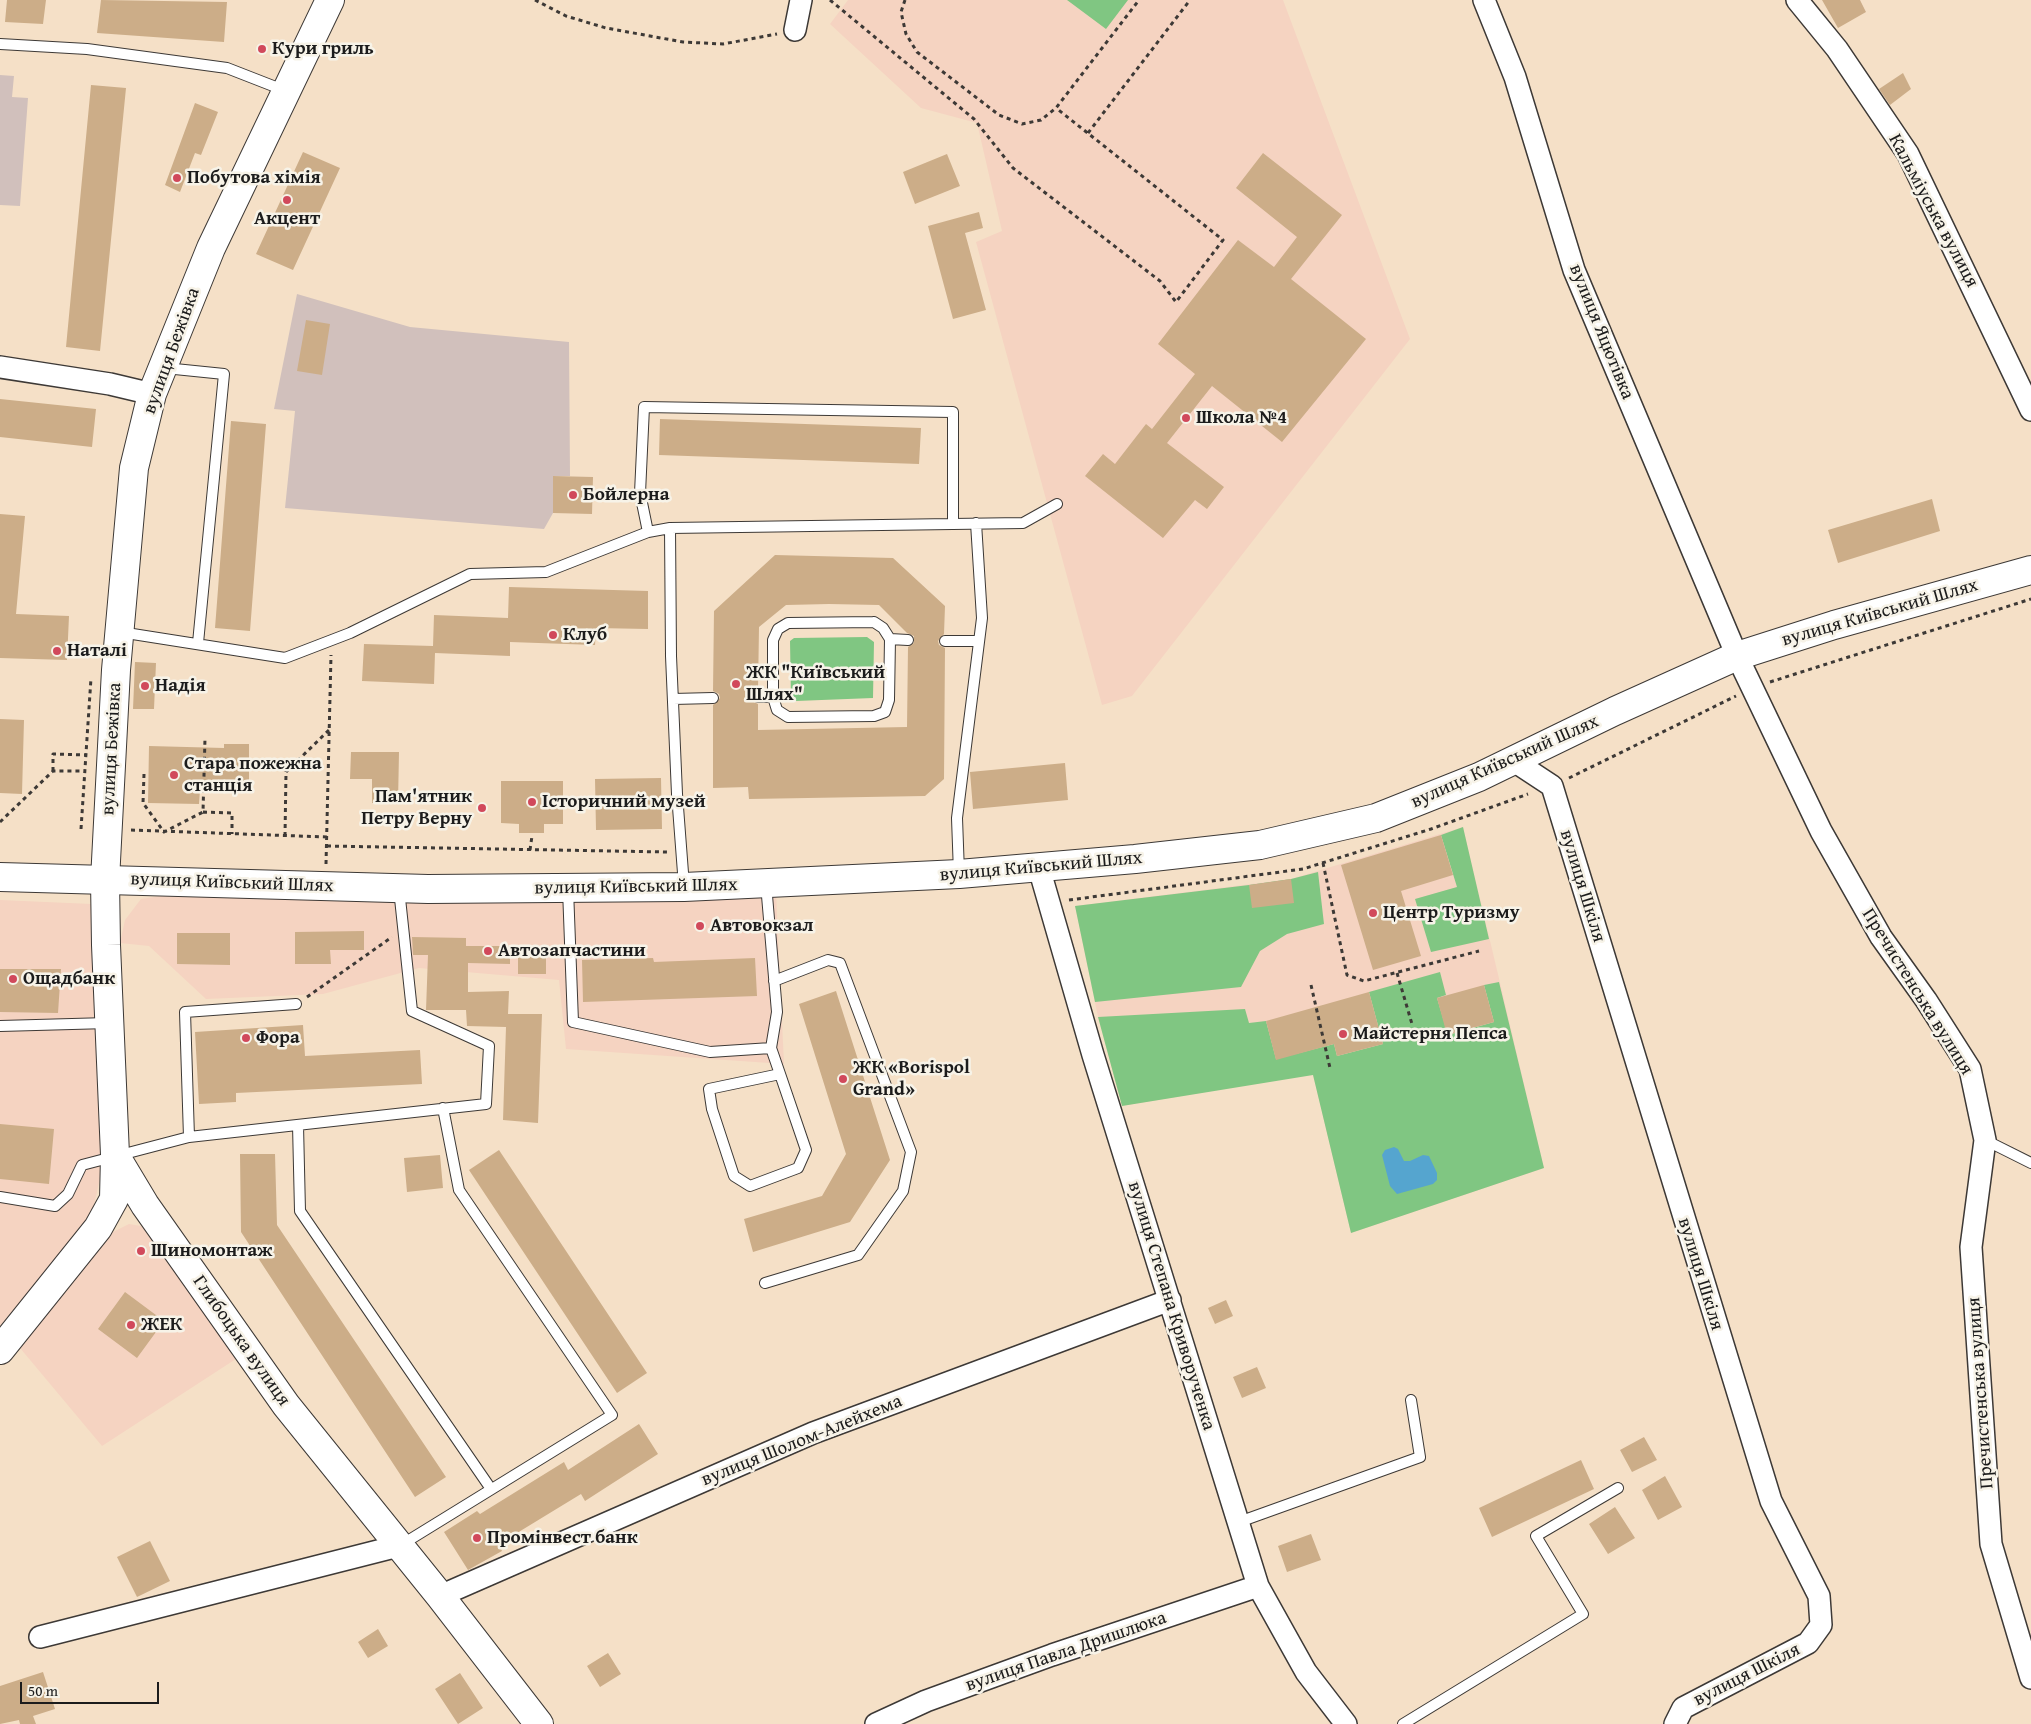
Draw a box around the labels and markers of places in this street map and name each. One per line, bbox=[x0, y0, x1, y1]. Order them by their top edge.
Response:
place label: Кури гриль bbox=[272, 38, 374, 60]
marker: Кури гриль bbox=[256, 43, 268, 55]
place label: Побутова хімія bbox=[187, 167, 321, 189]
marker: Побутова хімія bbox=[171, 172, 183, 184]
marker: Акцент bbox=[281, 194, 293, 206]
place label: Акцент bbox=[254, 208, 320, 230]
place label: Школа №4 bbox=[1196, 407, 1287, 429]
marker: Школа №4 bbox=[1180, 412, 1192, 424]
place label: Бойлерна bbox=[583, 484, 669, 506]
marker: Бойлерна bbox=[567, 489, 579, 501]
place label: Клуб bbox=[563, 624, 607, 646]
marker: Клуб bbox=[547, 629, 559, 641]
place label: Наталі bbox=[67, 640, 127, 662]
marker: Наталі bbox=[51, 645, 63, 657]
place label: ЖК "Київський Шлях" bbox=[746, 662, 885, 706]
place label: Надія bbox=[155, 675, 206, 697]
marker: ЖК "Київський Шлях" bbox=[730, 678, 742, 690]
marker: Надія bbox=[139, 680, 151, 692]
place label: Стара пожежна станція bbox=[184, 753, 322, 797]
marker: Стара пожежна станція bbox=[168, 769, 180, 781]
place label: Пам'ятник Петру Верну bbox=[361, 786, 472, 830]
place label: Історичний музей bbox=[542, 791, 706, 813]
marker: Історичний музей bbox=[526, 796, 538, 808]
marker: Пам'ятник Петру Верну bbox=[476, 802, 488, 814]
place label: Центр Туризму bbox=[1383, 902, 1520, 924]
marker: Центр Туризму bbox=[1367, 907, 1379, 919]
place label: Автовокзал bbox=[710, 915, 813, 937]
marker: Автовокзал bbox=[694, 920, 706, 932]
place label: Автозапчастини bbox=[498, 940, 646, 962]
marker: Автозапчастини bbox=[482, 945, 494, 957]
place label: Ощадбанк bbox=[23, 968, 115, 990]
marker: Ощадбанк bbox=[7, 973, 19, 985]
place label: Майстерня Пепса bbox=[1353, 1023, 1508, 1045]
place label: Фора bbox=[256, 1027, 300, 1049]
marker: Майстерня Пепса bbox=[1337, 1028, 1349, 1040]
marker: Фора bbox=[240, 1032, 252, 1044]
place label: ЖК «Borispol Grand» bbox=[853, 1057, 970, 1101]
marker: ЖК «Borispol Grand» bbox=[837, 1073, 849, 1085]
place label: Шиномонтаж bbox=[151, 1240, 272, 1262]
marker: Шиномонтаж bbox=[135, 1245, 147, 1257]
place label: ЖЕК bbox=[141, 1314, 182, 1336]
marker: ЖЕК bbox=[125, 1319, 137, 1331]
place label: Промінвест банк bbox=[487, 1527, 638, 1549]
marker: Промінвест банк bbox=[471, 1532, 483, 1544]

